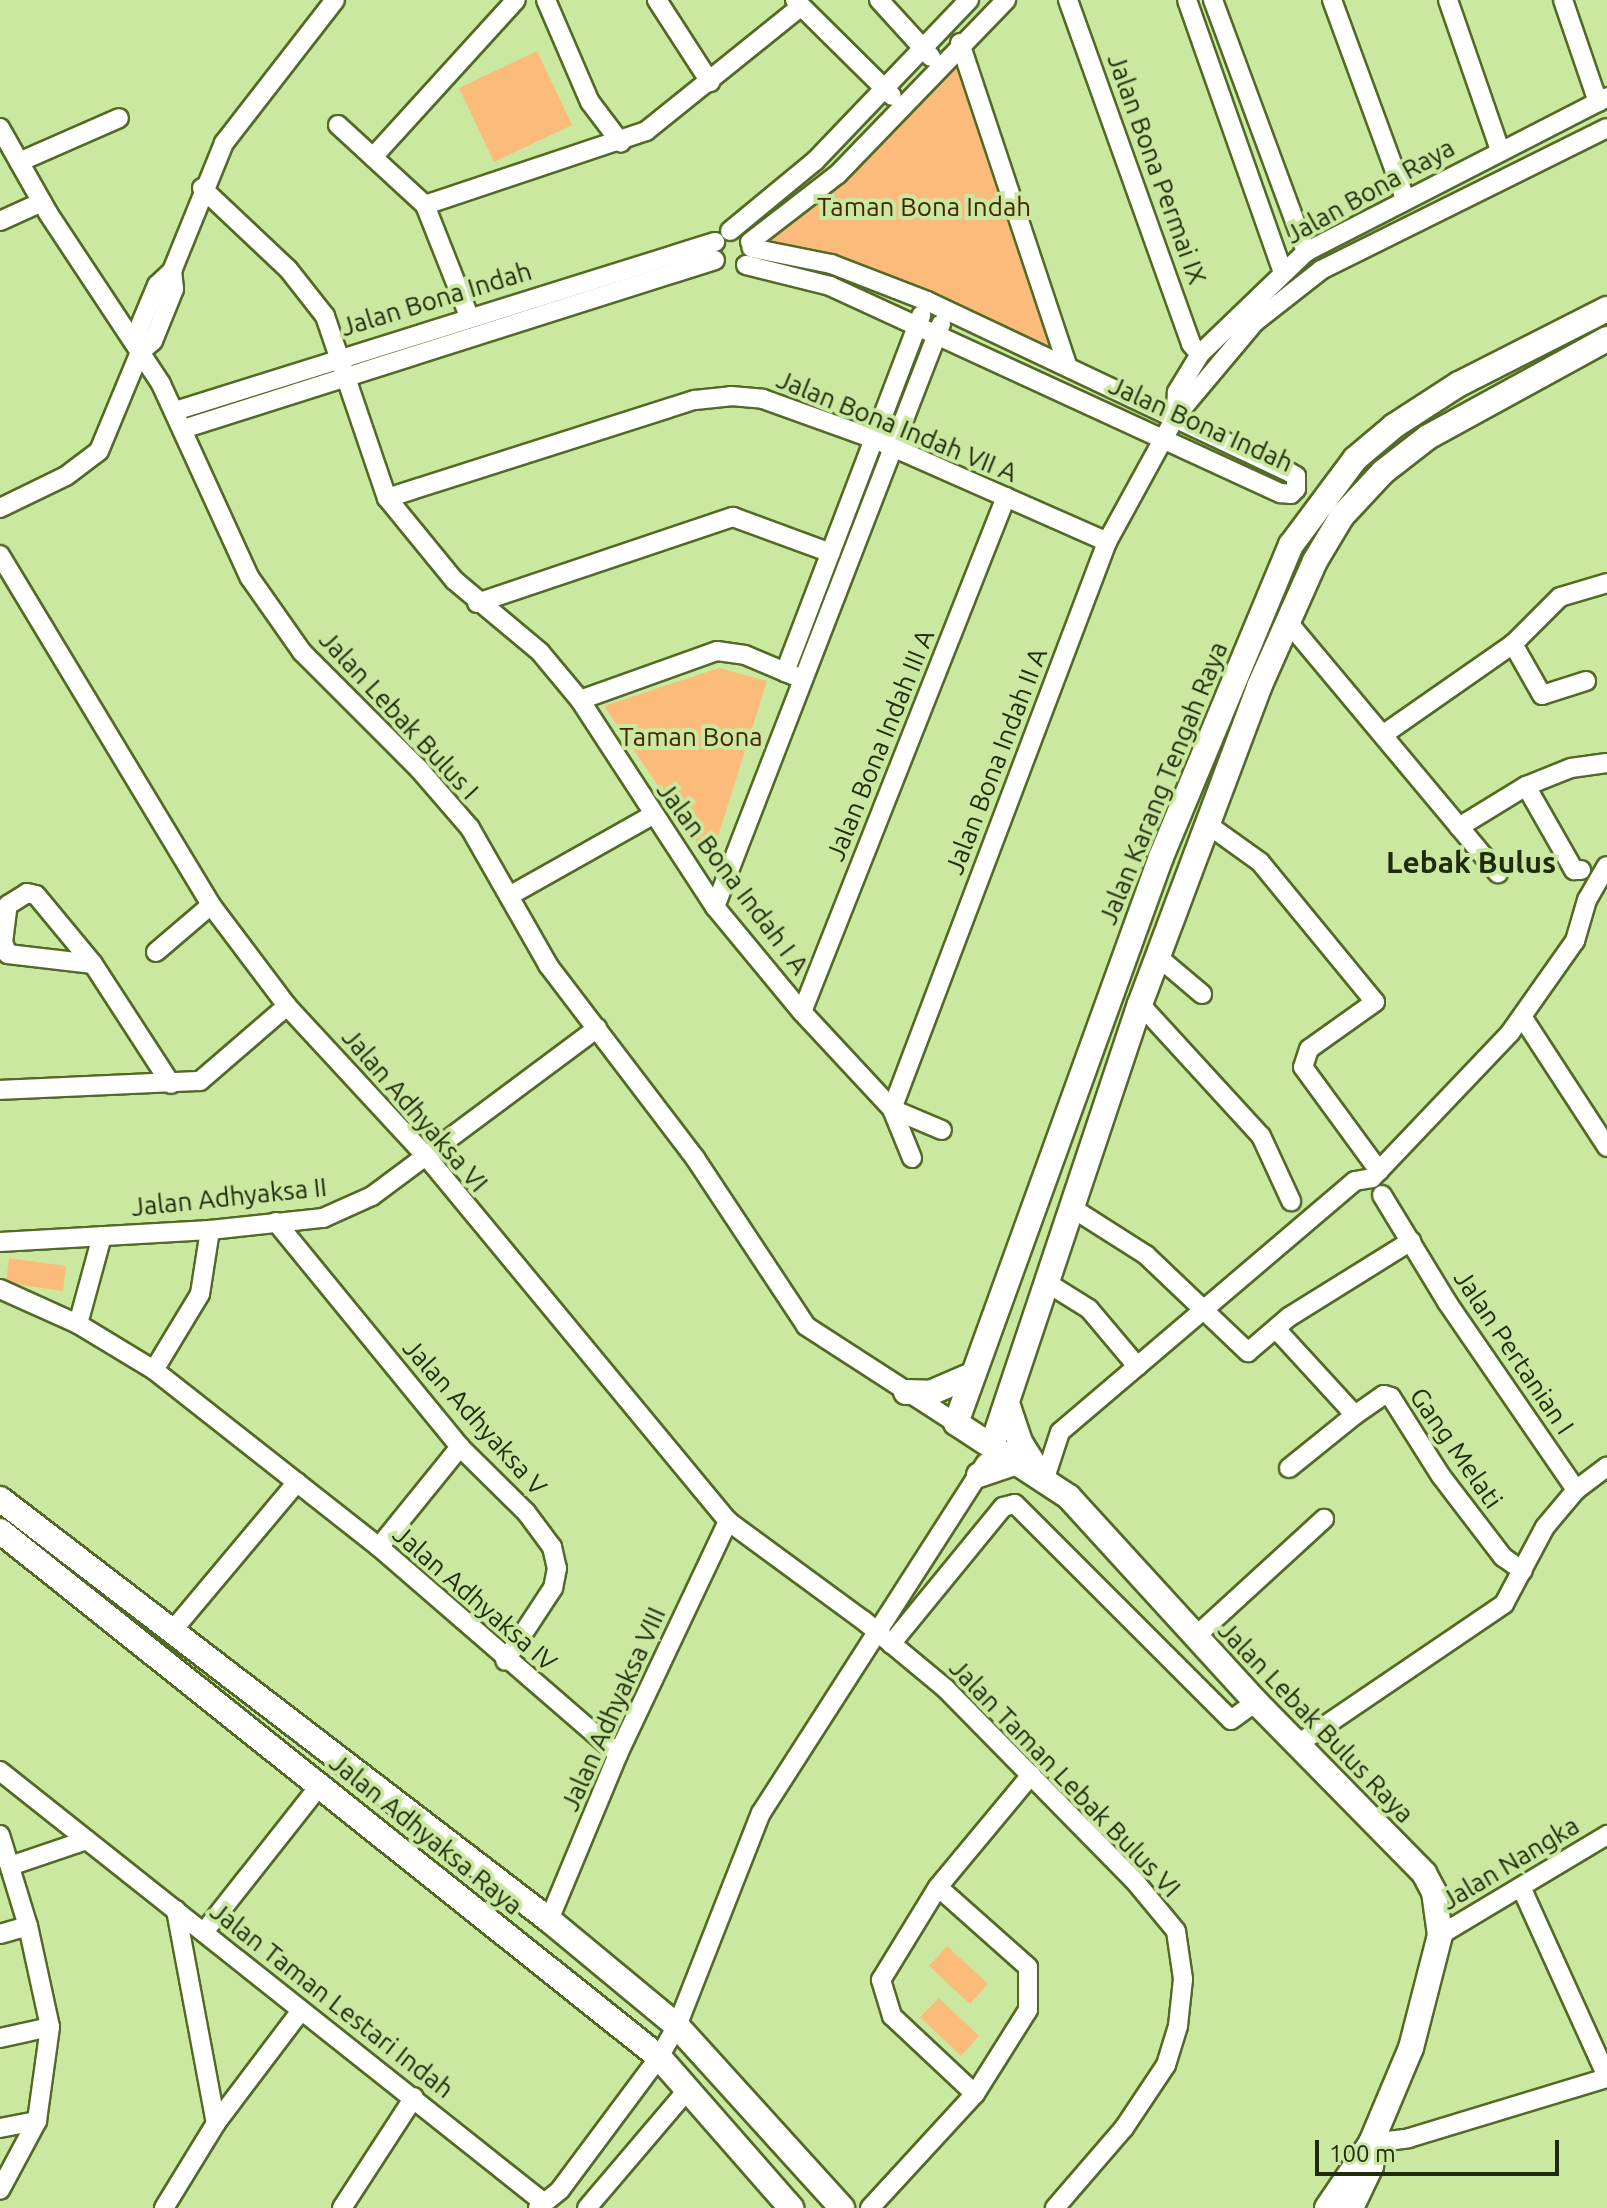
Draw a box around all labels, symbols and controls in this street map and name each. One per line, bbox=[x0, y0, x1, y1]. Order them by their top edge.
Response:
street label: Jalan Bona Permai IX bbox=[1101, 49, 1213, 289]
street label: Jalan Bona Raya bbox=[1280, 132, 1460, 250]
park label: Taman Bona Indah bbox=[817, 191, 1031, 223]
street label: Jalan Bona Indah bbox=[337, 255, 535, 343]
street label: Jalan Bona Indah VII A bbox=[772, 363, 1022, 489]
street label: Jalan Bona Indah bbox=[1104, 369, 1298, 479]
street label: Jalan Lebak Bulus I bbox=[313, 624, 485, 806]
street label: Jalan Bona Indah III A bbox=[819, 625, 941, 865]
street label: Jalan Karang Tengah Raya bbox=[1092, 637, 1234, 929]
street label: Jalan Bona Indah II A bbox=[938, 643, 1054, 879]
park label: Taman Bona bbox=[619, 721, 763, 753]
street label: Jalan Bona Indah I A bbox=[650, 775, 816, 981]
district label: Lebak Bulus bbox=[1386, 844, 1556, 880]
street label: Jalan Adhyaksa VI bbox=[335, 1022, 495, 1198]
street label: Jalan Adhyaksa II bbox=[130, 1171, 328, 1223]
street label: Jalan Pertanian I bbox=[1447, 1264, 1581, 1440]
street label: Jalan Adhyaksa V bbox=[397, 1332, 553, 1502]
street label: Gang Melati bbox=[1403, 1382, 1509, 1514]
street label: Jalan Adhyaksa IV bbox=[387, 1518, 563, 1678]
street label: Jalan Adhyaksa VIII bbox=[554, 1602, 672, 1816]
street label: Jalan Lebak Bulus Raya bbox=[1212, 1615, 1420, 1829]
street label: Jalan Taman Lebak Bulus VI bbox=[943, 1652, 1187, 1904]
street label: Jalan Adhyaksa Raya bbox=[323, 1747, 529, 1921]
street label: Jalan Nangka bbox=[1435, 1810, 1585, 1916]
street label: Jalan Taman Lestari Indah bbox=[204, 1895, 460, 2105]
scale bar bbox=[1319, 2124, 1563, 2174]
text: 100 m bbox=[1329, 2140, 1396, 2167]

